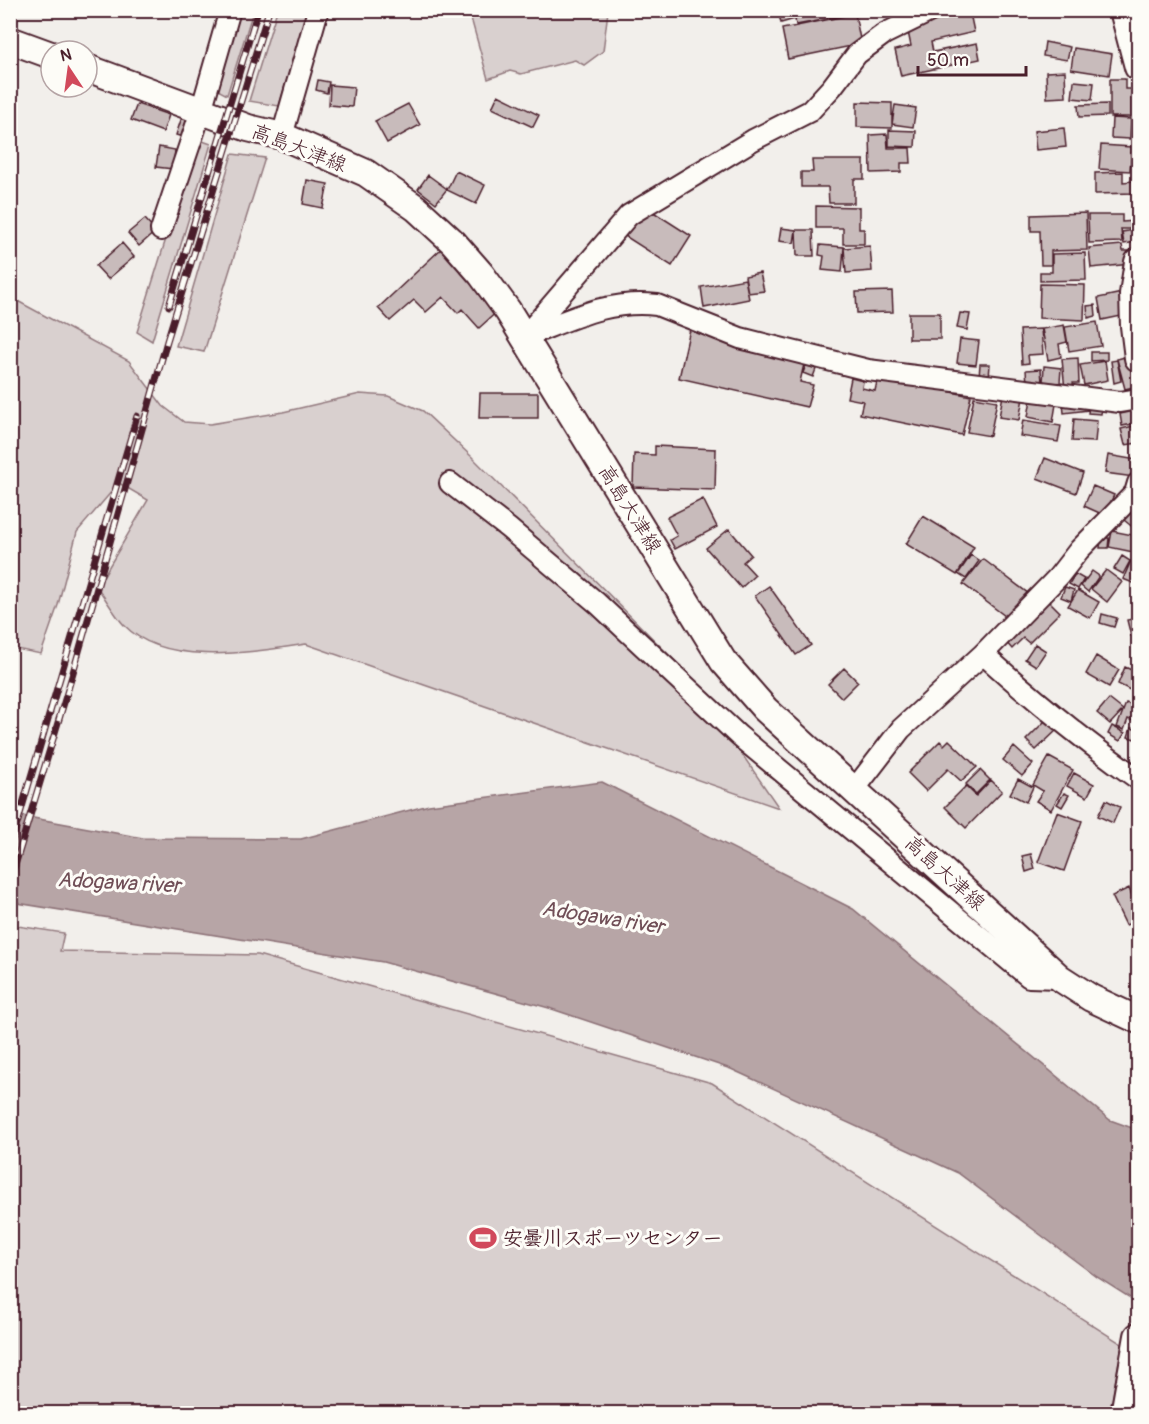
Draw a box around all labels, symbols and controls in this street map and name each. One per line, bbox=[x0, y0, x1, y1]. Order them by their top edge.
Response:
north arrow bbox=[39, 39, 99, 99]
scale bar bbox=[918, 39, 1026, 77]
text: N bbox=[58, 44, 74, 66]
text: 50 m bbox=[927, 49, 969, 72]
street label: 高島大津線 bbox=[248, 118, 350, 178]
street label: 高島大津線 bbox=[593, 460, 667, 558]
street label: 高島大津線 bbox=[899, 830, 991, 916]
water label: Adogawa river bbox=[57, 866, 184, 900]
water label: Adogawa river bbox=[540, 895, 668, 941]
sports icon: 安曇川スポーツセンター bbox=[468, 1223, 498, 1253]
place label: 安曇川スポーツセンター bbox=[503, 1226, 723, 1251]

